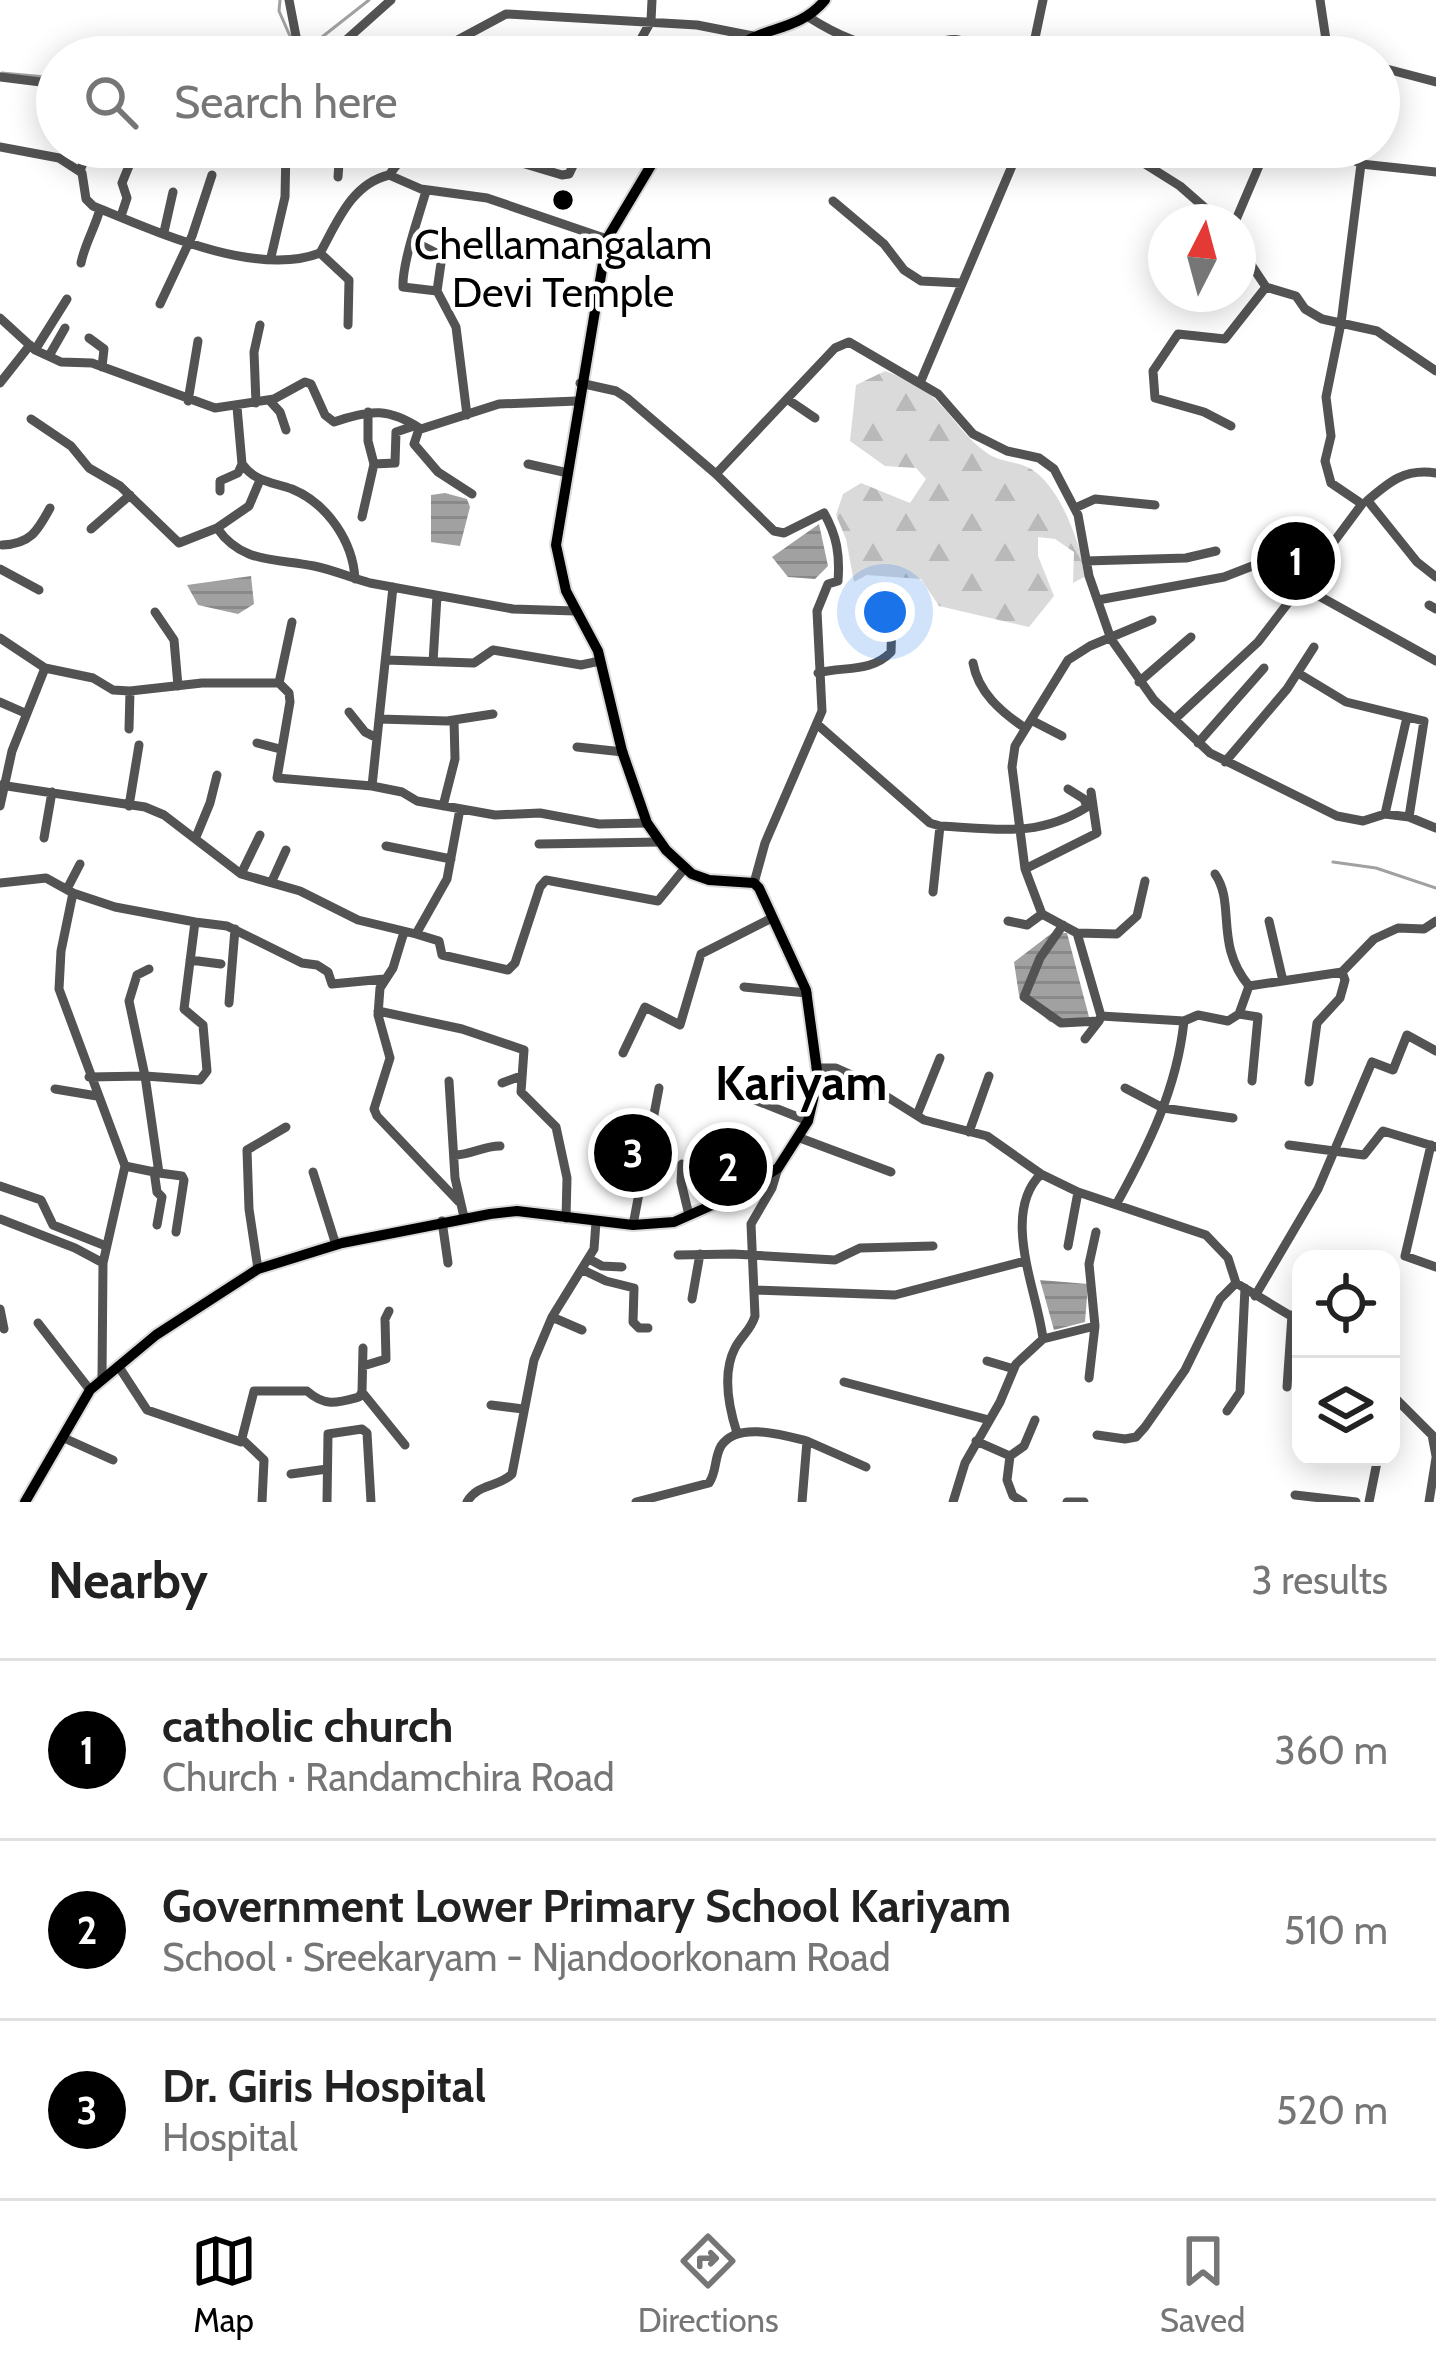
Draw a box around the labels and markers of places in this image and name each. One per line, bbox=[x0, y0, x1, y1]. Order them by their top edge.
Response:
marker: Chellamangalam Devi Temple bbox=[550, 187, 576, 213]
place label: Chellamangalam Devi Temple bbox=[414, 218, 712, 318]
pin: 1 bbox=[1257, 516, 1335, 606]
pin: 3 bbox=[594, 1108, 672, 1198]
pin: 2 bbox=[689, 1122, 767, 1212]

